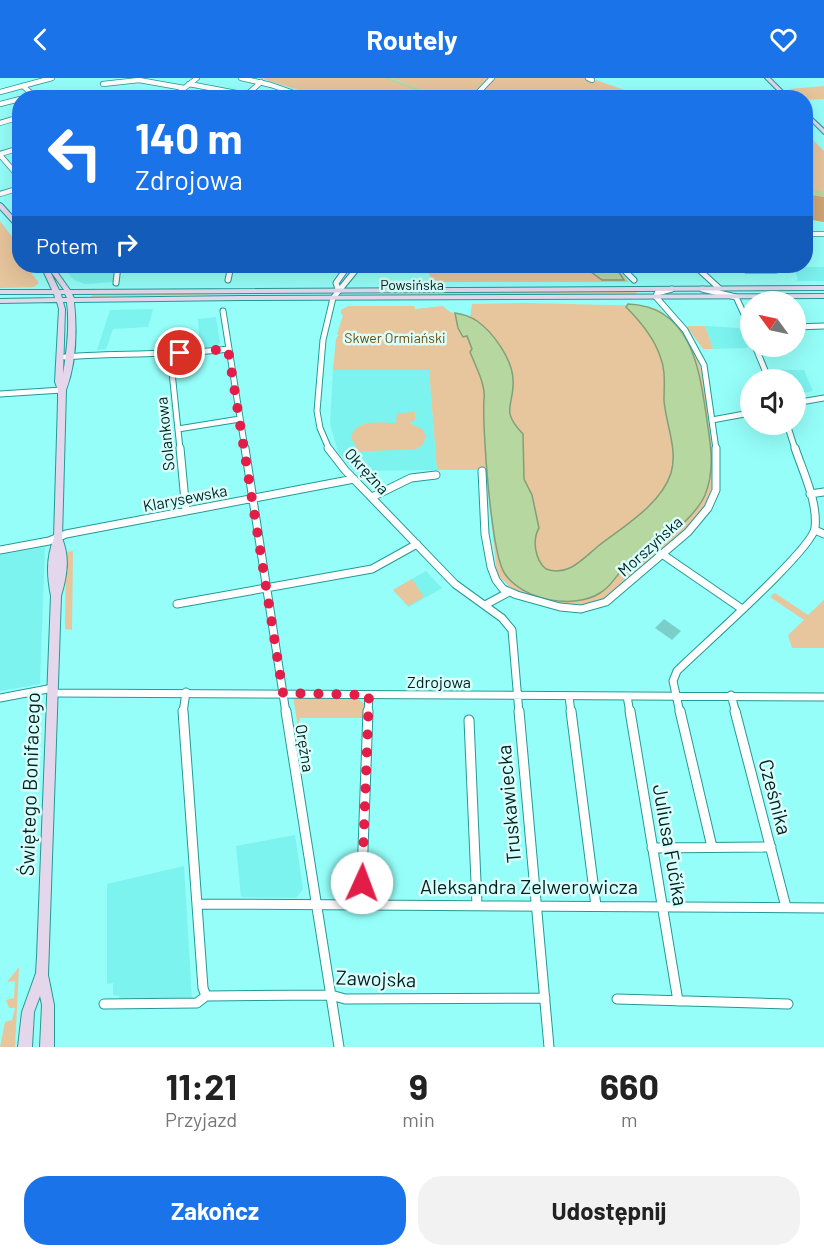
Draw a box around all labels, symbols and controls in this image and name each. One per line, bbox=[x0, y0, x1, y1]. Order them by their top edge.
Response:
icon: back bbox=[24, 23, 57, 56]
text: Routely bbox=[366, 23, 458, 55]
icon: heart bbox=[767, 23, 800, 56]
text: 140 m bbox=[135, 112, 243, 162]
icon: left bbox=[36, 114, 114, 192]
text: Zdrojowa bbox=[135, 163, 243, 195]
icon: right bbox=[110, 228, 143, 261]
text: Potem bbox=[36, 232, 98, 258]
street label: Powsińska bbox=[380, 276, 444, 293]
north arrow bbox=[740, 291, 806, 357]
map controls bbox=[740, 291, 806, 435]
pin bbox=[154, 327, 205, 378]
park label: Skwer Ormiański bbox=[344, 329, 446, 346]
icon: arrive bbox=[163, 336, 196, 369]
button: sound bbox=[740, 369, 806, 435]
street label: Solankowa bbox=[151, 396, 178, 472]
street label: Okrężna bbox=[341, 444, 393, 498]
street label: Klarysewska bbox=[141, 480, 229, 515]
street label: Morszyńska bbox=[613, 512, 686, 580]
street label: Zdrojowa bbox=[407, 672, 471, 691]
street label: Świętego Bonifacego bbox=[14, 692, 44, 876]
street label: Orężna bbox=[292, 723, 319, 773]
street label: Truskawiecka bbox=[491, 744, 525, 864]
street label: Cześnika bbox=[754, 756, 798, 837]
street label: Juliusa Fučíka bbox=[648, 782, 693, 907]
position arrow bbox=[330, 851, 394, 915]
street label: Aleksandra Zelwerowicza bbox=[420, 874, 638, 898]
street label: Zawojska bbox=[335, 965, 417, 991]
text: 11:21 bbox=[165, 1064, 237, 1107]
text: 9 bbox=[409, 1064, 428, 1107]
text: 660 bbox=[600, 1064, 659, 1107]
text: Przyjazd bbox=[165, 1107, 237, 1131]
text: min bbox=[402, 1107, 435, 1131]
text: m bbox=[621, 1107, 638, 1131]
button: Zakończ bbox=[24, 1176, 406, 1245]
button: Udostępnij bbox=[418, 1176, 800, 1245]

